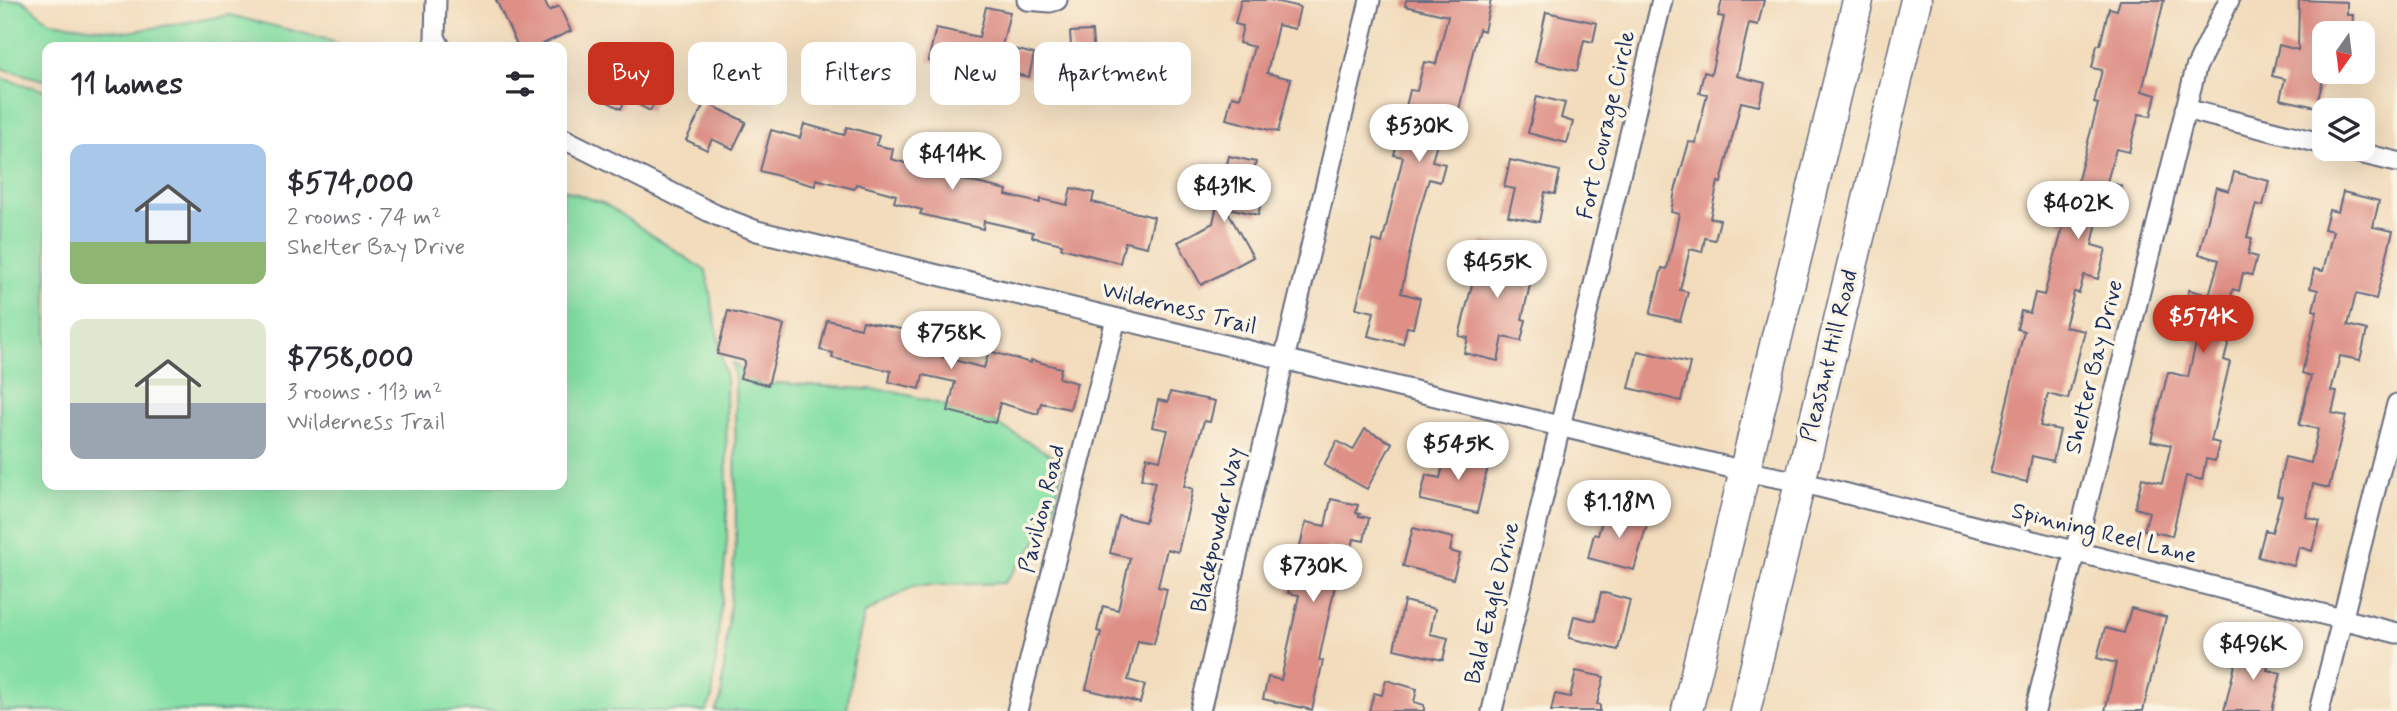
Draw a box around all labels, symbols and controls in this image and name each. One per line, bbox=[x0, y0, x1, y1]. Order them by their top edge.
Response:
north arrow bbox=[2312, 21, 2375, 84]
map controls bbox=[2312, 21, 2375, 161]
street label: Fort Courage Circle bbox=[1571, 28, 1645, 223]
chip: Buy bbox=[588, 42, 674, 105]
chip: Rent bbox=[688, 42, 787, 105]
chip: Filters bbox=[801, 42, 916, 105]
chip: New bbox=[930, 42, 1020, 105]
chip: Apartment bbox=[1034, 42, 1191, 105]
text: 11 homes bbox=[70, 65, 183, 104]
icon: filters bbox=[501, 65, 539, 103]
button: layers bbox=[2312, 98, 2375, 161]
pin: $530K bbox=[1370, 104, 1468, 164]
text: $530K bbox=[1385, 112, 1453, 142]
pin: $414K bbox=[903, 132, 1001, 192]
text: $414K bbox=[919, 140, 985, 170]
text: $574,000 bbox=[287, 164, 414, 203]
pin: $431K bbox=[1175, 164, 1273, 224]
icon: home bbox=[126, 172, 210, 256]
text: $431K bbox=[1193, 172, 1255, 202]
pin: $402K bbox=[2029, 182, 2127, 241]
text: $402K bbox=[2043, 189, 2113, 219]
text: 2 rooms · 74 m² bbox=[287, 203, 442, 233]
text: Shelter Bay Drive bbox=[287, 233, 465, 263]
pin: $455K bbox=[1448, 240, 1546, 300]
text: $455K bbox=[1463, 248, 1531, 278]
street label: Pleasant Hill Road bbox=[1794, 267, 1866, 445]
street label: Wilderness Trail bbox=[1098, 275, 1260, 343]
street label: Shelter Bay Drive bbox=[2059, 277, 2131, 457]
pin: $574K bbox=[2154, 296, 2252, 355]
text: $574K bbox=[2169, 303, 2237, 333]
pin: $758K bbox=[902, 312, 1000, 371]
text: $758K bbox=[917, 319, 985, 349]
text: $758,000 bbox=[287, 339, 414, 378]
icon: home bbox=[126, 347, 210, 431]
text: 3 rooms · 113 m² bbox=[287, 378, 442, 408]
text: Wilderness Trail bbox=[287, 408, 446, 438]
pin: $545K bbox=[1409, 422, 1507, 482]
text: $545K bbox=[1423, 430, 1493, 460]
street label: Pavilion Road bbox=[1013, 442, 1073, 576]
street label: Blackpowder Way bbox=[1184, 445, 1252, 615]
pin: $1.18M bbox=[1562, 480, 1676, 540]
text: $1.18M bbox=[1583, 488, 1655, 518]
street label: Spinning Reel Lane bbox=[2008, 496, 2200, 573]
street label: Bald Eagle Drive bbox=[1458, 518, 1528, 687]
pin: $730K bbox=[1264, 544, 1362, 604]
text: $730K bbox=[1279, 552, 1347, 582]
pin: $496K bbox=[2204, 622, 2302, 682]
text: $496K bbox=[2219, 630, 2287, 660]

